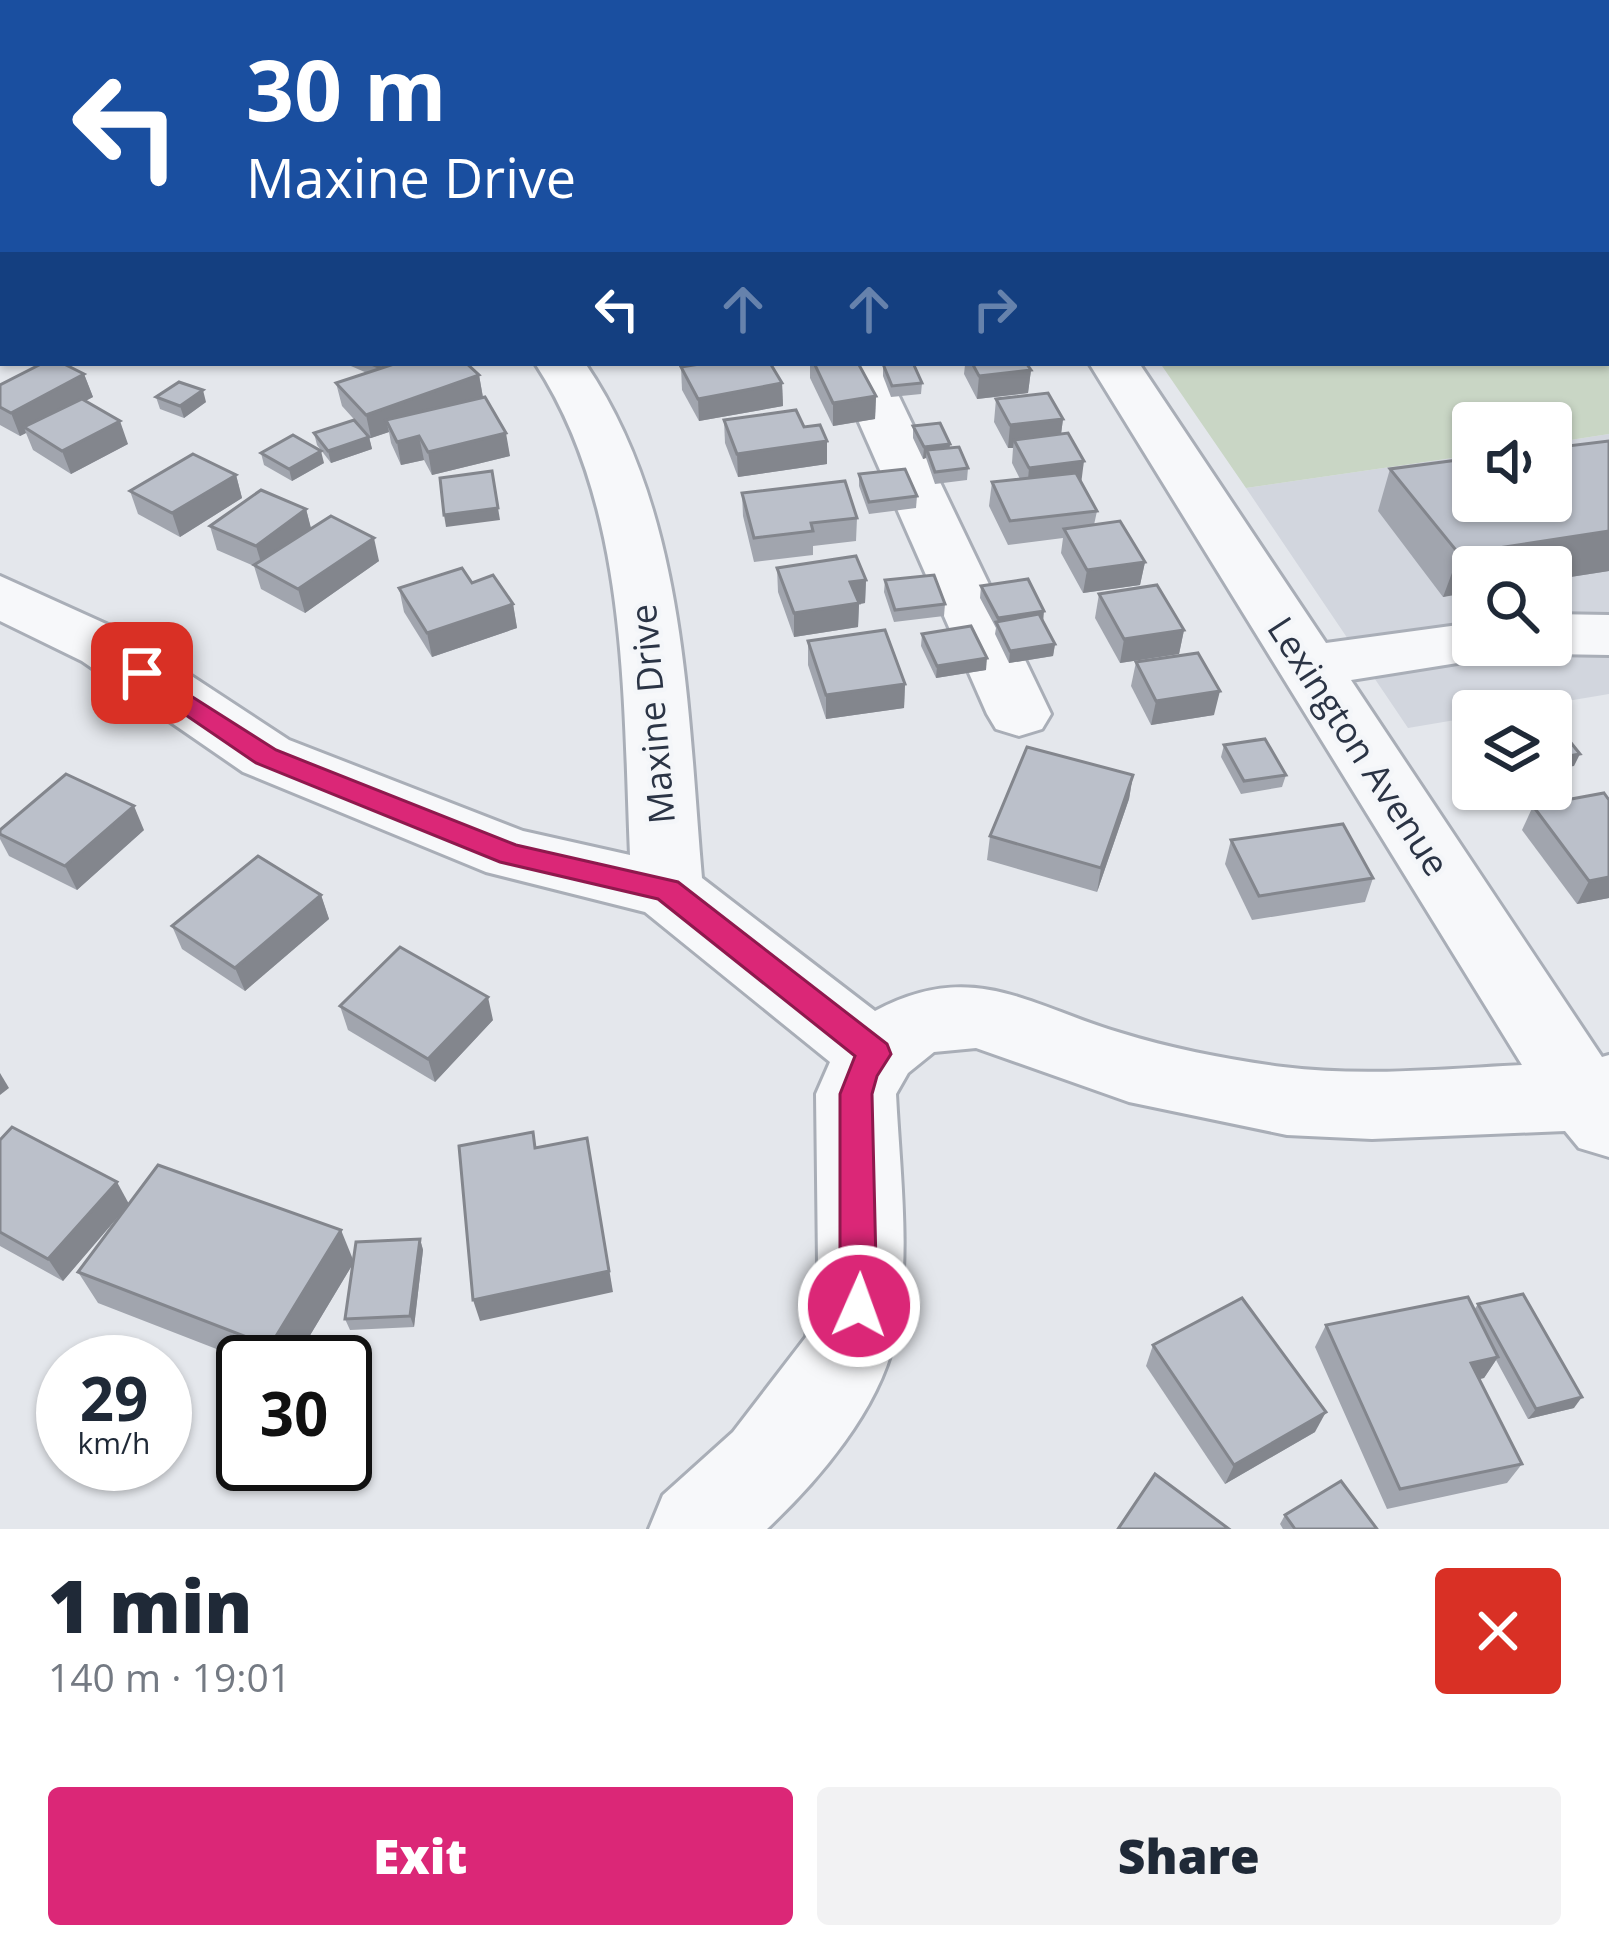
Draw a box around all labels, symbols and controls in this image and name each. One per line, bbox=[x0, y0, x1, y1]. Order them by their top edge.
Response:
text: 30 m bbox=[246, 31, 446, 146]
icon: left bbox=[48, 48, 204, 204]
text: Maxine Drive bbox=[246, 140, 576, 214]
icon: left bbox=[584, 276, 650, 342]
icon: ahead bbox=[710, 276, 776, 342]
icon: ahead bbox=[836, 276, 902, 342]
icon: right bbox=[962, 276, 1028, 342]
map controls bbox=[1452, 402, 1572, 810]
button: sound bbox=[1452, 402, 1572, 522]
button: search bbox=[1452, 546, 1572, 666]
street label: Maxine Drive bbox=[618, 602, 686, 826]
street label: Lexington Avenue bbox=[1257, 607, 1461, 885]
pin bbox=[91, 622, 193, 724]
icon: arrive bbox=[109, 640, 175, 706]
button: layers bbox=[1452, 690, 1572, 810]
position arrow bbox=[796, 1243, 922, 1369]
speed limit sign: 30 bbox=[216, 1335, 372, 1491]
text: 29 bbox=[80, 1357, 148, 1439]
text: km/h bbox=[78, 1422, 150, 1463]
text: 1 min bbox=[48, 1556, 253, 1654]
button: close bbox=[1435, 1568, 1561, 1694]
text: 140 m · 19:01 bbox=[48, 1650, 291, 1703]
button: Exit bbox=[48, 1787, 793, 1925]
button: Share bbox=[817, 1787, 1561, 1925]

